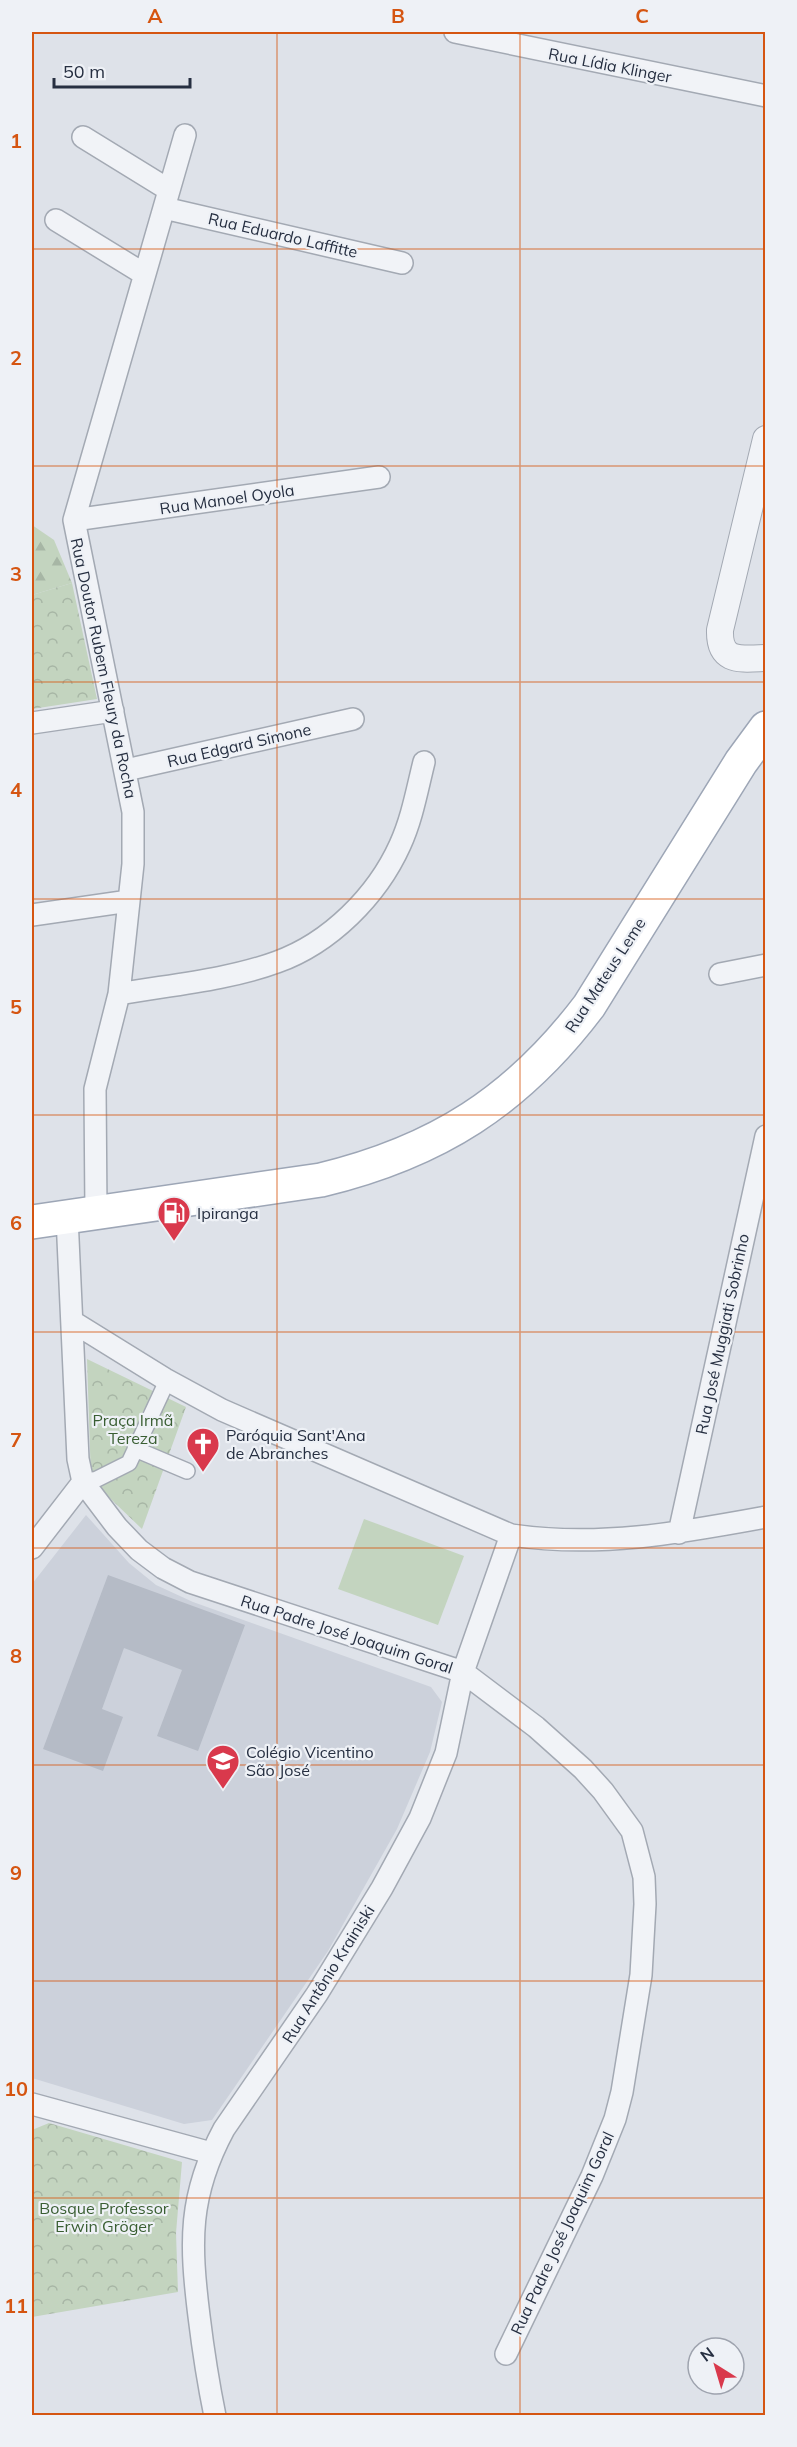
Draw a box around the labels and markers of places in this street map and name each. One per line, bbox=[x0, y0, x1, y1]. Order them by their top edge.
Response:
fuel station icon: Ipiranga bbox=[156, 1195, 192, 1242]
place label: Ipiranga bbox=[197, 1203, 259, 1223]
place label: Paróquia Sant'Ana de Abranches bbox=[226, 1425, 366, 1463]
church icon: Paróquia Sant'Ana de Abranches bbox=[185, 1426, 221, 1473]
place label: Colégio Vicentino São José bbox=[246, 1742, 374, 1780]
school or university icon: Colégio Vicentino São José bbox=[205, 1743, 241, 1790]

